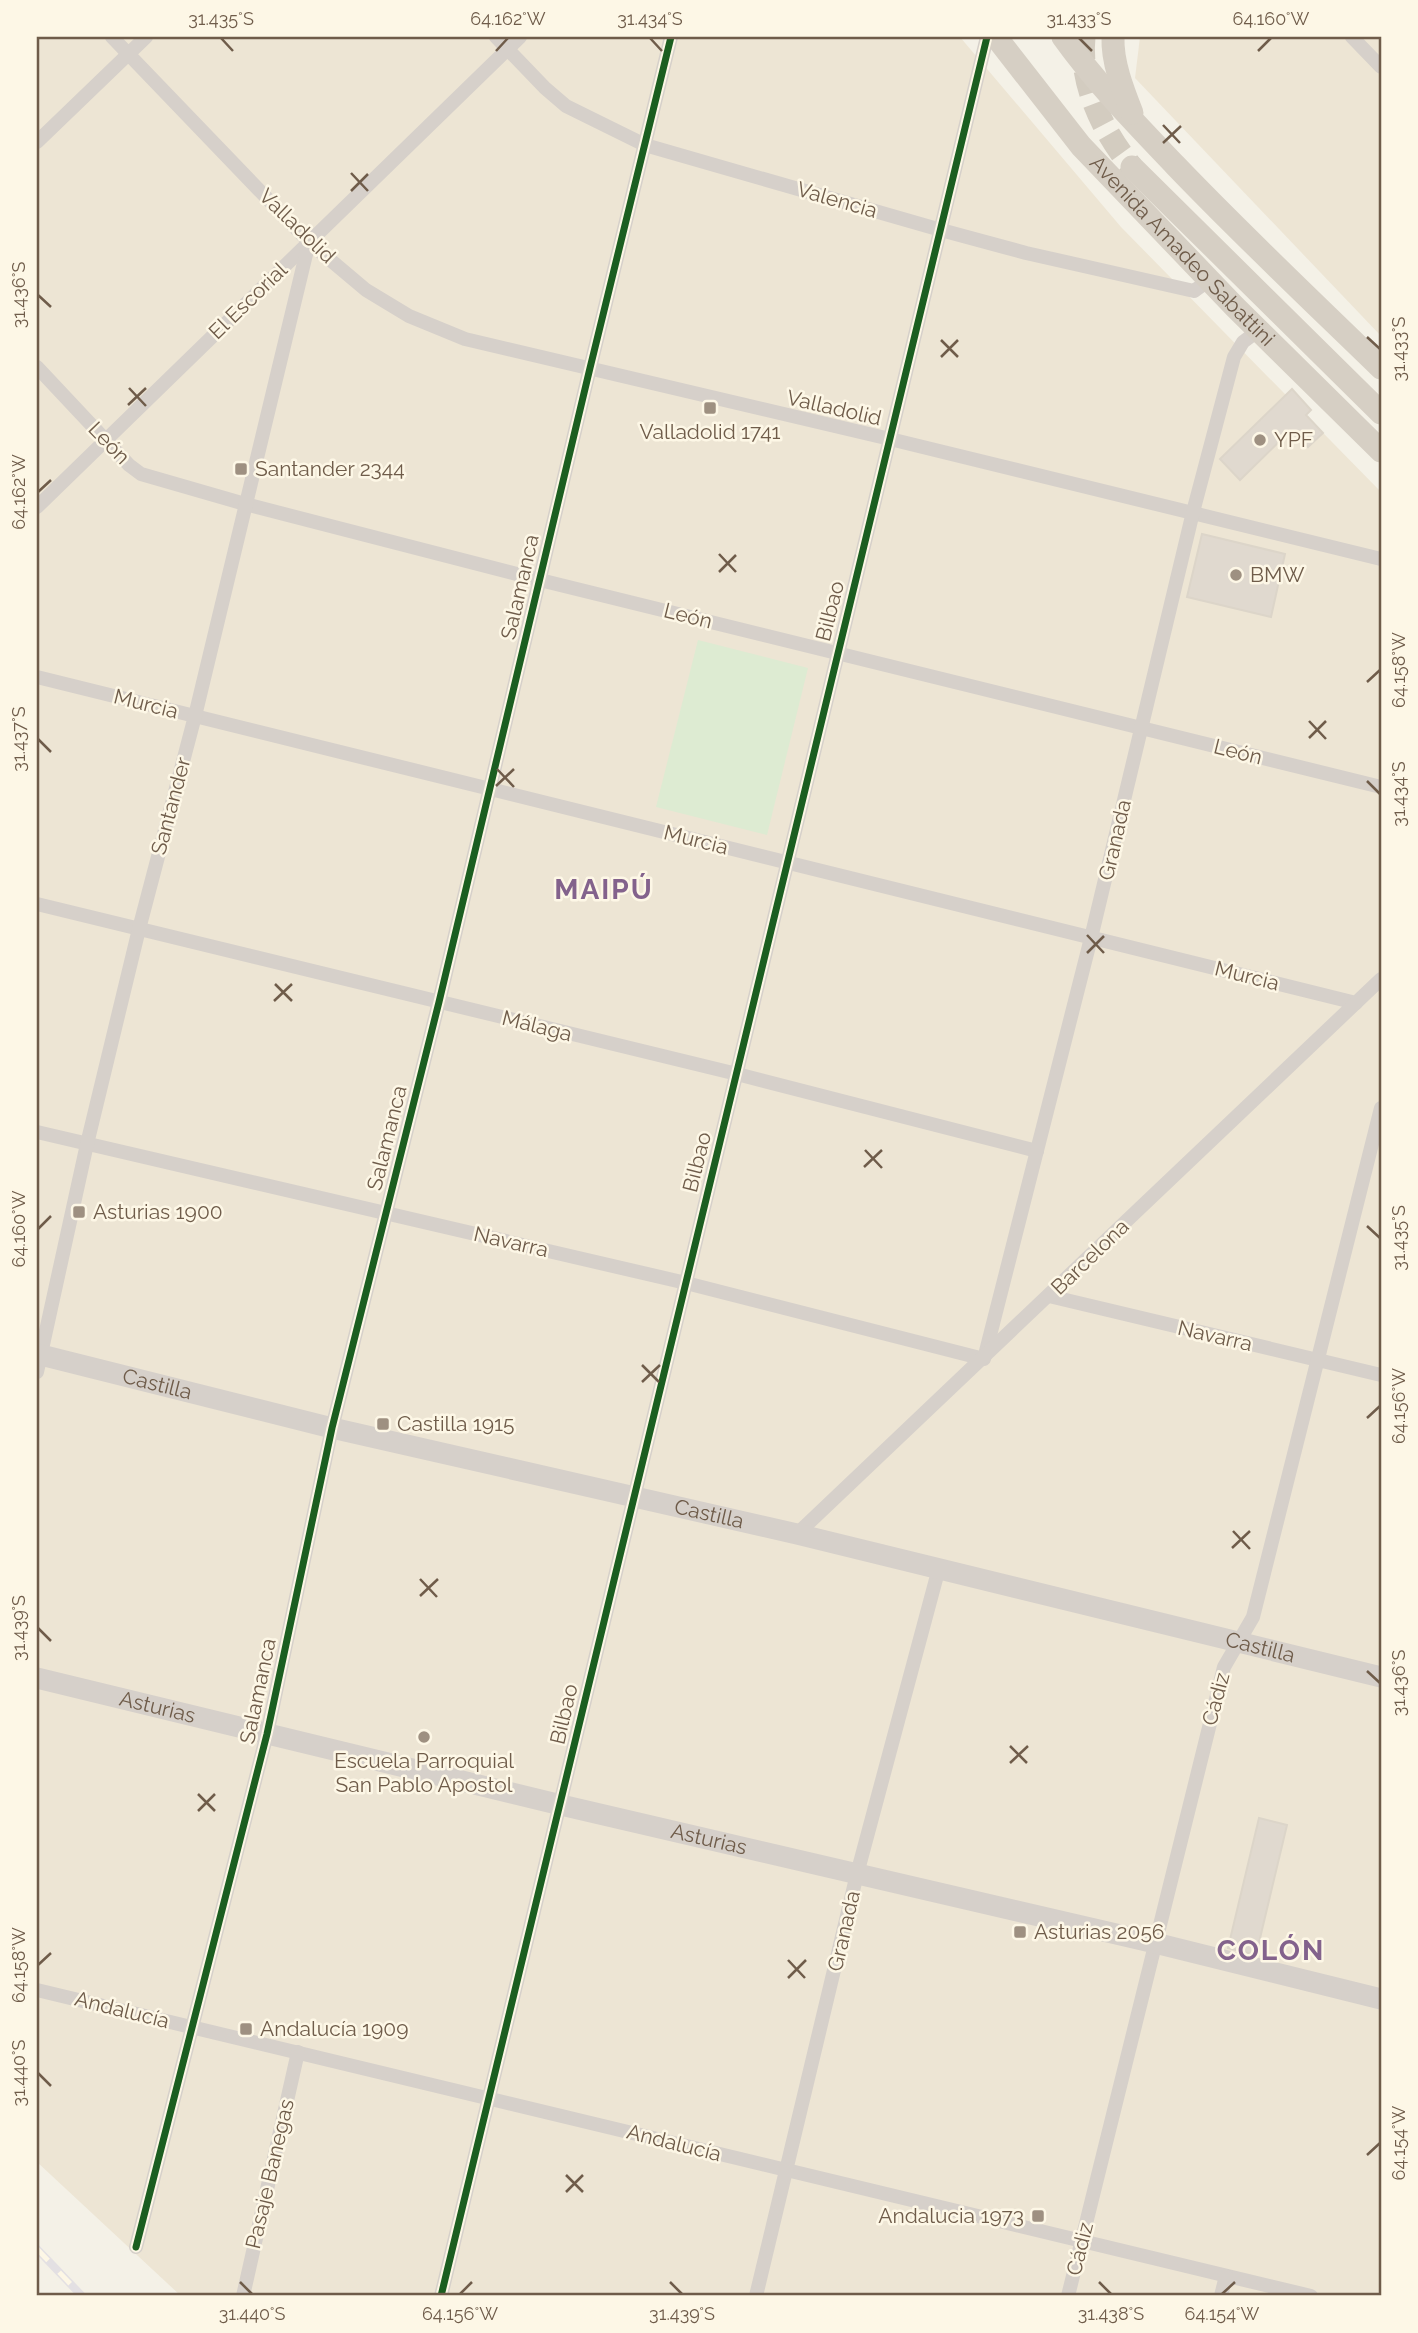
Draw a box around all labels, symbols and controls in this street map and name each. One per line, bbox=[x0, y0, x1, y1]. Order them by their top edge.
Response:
text: 31.435°S bbox=[188, 8, 254, 29]
text: 64.162°W bbox=[470, 8, 546, 29]
text: 31.434°S bbox=[617, 8, 683, 29]
text: 31.433°S bbox=[1046, 8, 1112, 29]
text: 64.160°W bbox=[1233, 8, 1310, 29]
street label: Avenida Amadeo Sabattini bbox=[1085, 150, 1280, 351]
street label: Valencia bbox=[794, 176, 880, 223]
street label: Valladolid bbox=[254, 183, 341, 268]
street label: El Escorial bbox=[203, 257, 292, 344]
text: 31.436°S bbox=[8, 262, 29, 328]
text: 31.433°S bbox=[1388, 316, 1409, 382]
street label: Valladolid bbox=[784, 384, 884, 431]
marker: Valladolid 1741 bbox=[702, 400, 718, 416]
street label: León bbox=[83, 416, 135, 469]
place label: Valladolid 1741 bbox=[639, 419, 781, 444]
place label: YPF bbox=[1274, 427, 1313, 452]
marker: YPF bbox=[1252, 432, 1268, 448]
text: 64.162°W bbox=[8, 454, 29, 530]
place label: Santander 2344 bbox=[255, 456, 405, 481]
marker: Santander 2344 bbox=[233, 461, 249, 477]
street label: Salamanca bbox=[495, 532, 544, 642]
place label: BMW bbox=[1250, 562, 1304, 587]
marker: BMW bbox=[1228, 567, 1244, 583]
street label: Bilbao bbox=[810, 578, 849, 644]
street label: León bbox=[661, 597, 715, 634]
text: 64.158°W bbox=[1388, 632, 1409, 708]
street label: Murcia bbox=[111, 683, 181, 724]
text: 31.437°S bbox=[8, 706, 29, 772]
street label: León bbox=[1211, 733, 1265, 770]
street label: Santander bbox=[146, 754, 196, 857]
text: 31.434°S bbox=[1388, 761, 1409, 827]
street label: Granada bbox=[1093, 797, 1136, 883]
street label: Murcia bbox=[661, 819, 731, 860]
district label: MAIPÚ bbox=[554, 873, 654, 906]
street label: Murcia bbox=[1212, 955, 1282, 996]
street label: Málaga bbox=[499, 1005, 575, 1046]
street label: Salamanca bbox=[361, 1083, 412, 1193]
street label: Bilbao bbox=[677, 1129, 716, 1195]
text: 64.160°W bbox=[8, 1190, 29, 1267]
place label: Asturias 1900 bbox=[93, 1199, 223, 1224]
marker: Asturias 1900 bbox=[71, 1204, 87, 1220]
text: 31.435°S bbox=[1388, 1205, 1409, 1271]
street label: Barcelona bbox=[1046, 1214, 1134, 1300]
street label: Navarra bbox=[471, 1221, 551, 1262]
street label: Navarra bbox=[1175, 1315, 1255, 1356]
street label: Castilla bbox=[120, 1363, 195, 1404]
text: 64.156°W bbox=[1388, 1368, 1409, 1444]
place label: Castilla 1915 bbox=[397, 1411, 515, 1436]
marker: Castilla 1915 bbox=[375, 1416, 391, 1432]
street label: Castilla bbox=[672, 1493, 746, 1534]
text: 31.439°S bbox=[8, 1595, 29, 1661]
street label: Castilla bbox=[1223, 1626, 1298, 1667]
street label: Salamanca bbox=[234, 1636, 281, 1746]
text: 31.436°S bbox=[1388, 1650, 1409, 1716]
street label: Cádiz bbox=[1196, 1670, 1235, 1728]
street label: Bilbao bbox=[544, 1681, 583, 1747]
street label: Asturias bbox=[117, 1685, 198, 1728]
marker: Escuela Parroquial San Pablo Apostol bbox=[416, 1729, 432, 1745]
place label: Escuela Parroquial San Pablo Apostol bbox=[334, 1748, 514, 1797]
street label: Asturias bbox=[669, 1818, 749, 1860]
street label: Granada bbox=[822, 1888, 865, 1974]
place label: Asturias 2056 bbox=[1034, 1919, 1165, 1944]
marker: Asturias 2056 bbox=[1012, 1924, 1028, 1940]
text: 64.158°W bbox=[8, 1927, 29, 2003]
district label: COLÓN bbox=[1217, 1934, 1325, 1967]
street label: Andalucía bbox=[72, 1986, 172, 2033]
place label: Andalucía 1909 bbox=[260, 2016, 409, 2041]
marker: Andalucía 1909 bbox=[238, 2021, 254, 2037]
text: 31.440°S bbox=[8, 2040, 29, 2106]
street label: Pasaje Banegas bbox=[240, 2097, 299, 2251]
text: 64.154°W bbox=[1388, 2105, 1409, 2180]
street label: Andalucía bbox=[624, 2119, 724, 2166]
place label: Andalucia 1973 bbox=[878, 2203, 1024, 2228]
marker: Andalucia 1973 bbox=[1030, 2208, 1046, 2224]
street label: Cádiz bbox=[1061, 2220, 1098, 2278]
text: 31.440°S bbox=[219, 2303, 285, 2324]
text: 64.156°W bbox=[422, 2303, 498, 2324]
text: 31.439°S bbox=[649, 2303, 715, 2324]
text: 31.438°S bbox=[1078, 2303, 1144, 2324]
text: 64.154°W bbox=[1185, 2303, 1260, 2324]

